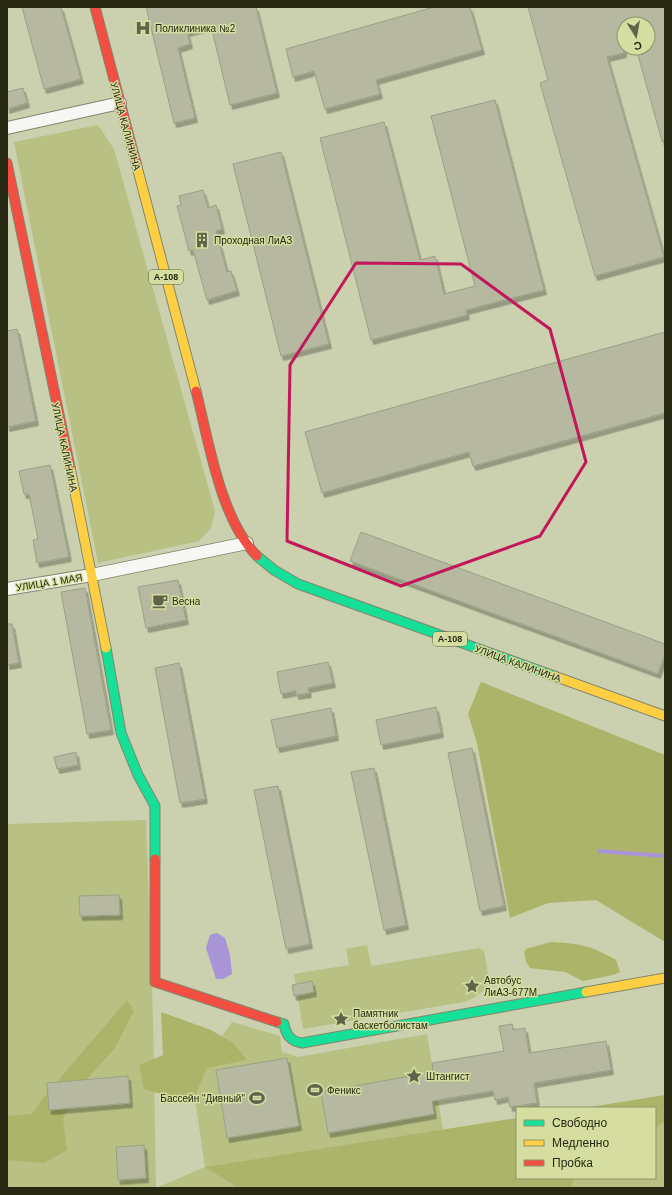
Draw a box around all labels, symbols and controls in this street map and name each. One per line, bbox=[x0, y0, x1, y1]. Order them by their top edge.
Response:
north arrow bbox=[616, 16, 656, 56]
hospital icon: Поликлиника №2 bbox=[134, 19, 152, 37]
place label: Поликлиника №2 bbox=[155, 23, 236, 34]
text: С bbox=[633, 39, 643, 52]
street label: УЛИЦА КАЛИНИНА bbox=[108, 81, 143, 172]
building icon: Проходная ЛиАЗ bbox=[193, 231, 211, 249]
place label: Проходная ЛиАЗ bbox=[214, 235, 292, 246]
road number: А-108 bbox=[149, 270, 183, 284]
street label: УЛИЦА КАЛИНИНА bbox=[50, 401, 79, 493]
street label: УЛИЦА 1 МАЯ bbox=[15, 572, 83, 593]
cafe icon: Весна bbox=[151, 592, 169, 610]
place label: Весна bbox=[172, 596, 201, 607]
road number: А-108 bbox=[433, 632, 467, 646]
street label: УЛИЦА КАЛИНИНА bbox=[473, 643, 563, 684]
place label: Автобус ЛиАЗ-677М bbox=[484, 975, 537, 998]
place icon: Автобус ЛиАЗ-677М bbox=[463, 977, 481, 995]
place label: Памятник баскетболистам bbox=[353, 1008, 428, 1031]
place icon: Памятник баскетболистам bbox=[332, 1010, 350, 1028]
place icon: Штангист bbox=[405, 1067, 423, 1085]
place label: Штангист bbox=[426, 1071, 470, 1082]
sports icon: Феникс bbox=[306, 1081, 324, 1099]
place label: Феникс bbox=[327, 1085, 361, 1096]
sports icon: Бассейн "Дивный" bbox=[248, 1089, 266, 1107]
place label: Бассейн "Дивный" bbox=[160, 1093, 245, 1104]
legend bbox=[516, 1107, 656, 1179]
text: Свободно bbox=[552, 1116, 607, 1130]
text: Медленно bbox=[552, 1136, 609, 1150]
text: Пробка bbox=[552, 1156, 593, 1170]

